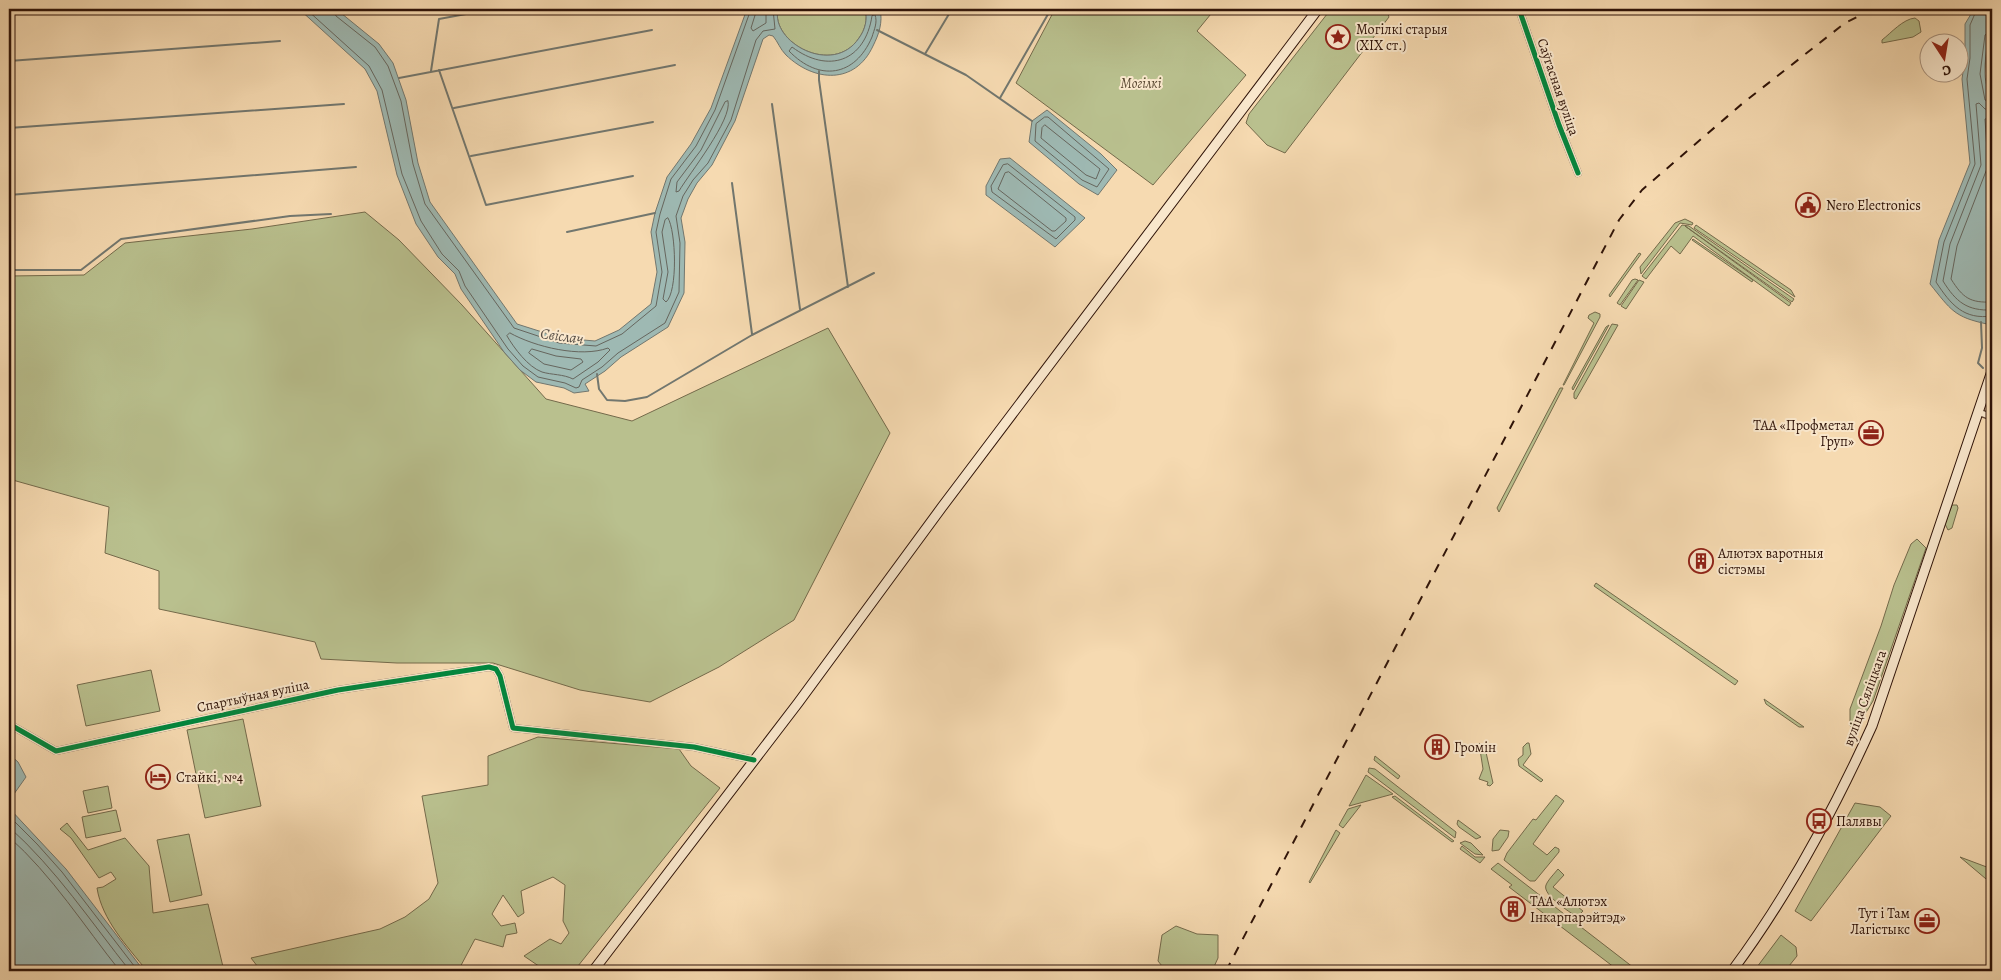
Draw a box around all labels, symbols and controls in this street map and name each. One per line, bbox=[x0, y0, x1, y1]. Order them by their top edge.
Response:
place label: Могілкі старыя (XIX ст.) bbox=[1356, 20, 1448, 55]
place icon: Могілкі старыя (XIX ст.) bbox=[1325, 24, 1351, 50]
north arrow bbox=[1918, 32, 1968, 82]
street label: Саўгасная вуліца bbox=[1532, 36, 1584, 139]
text: С bbox=[1940, 60, 1953, 80]
park label: Могілкі bbox=[1121, 74, 1162, 93]
public building icon: Nero Electronics bbox=[1795, 192, 1821, 218]
place label: Nero Electronics bbox=[1826, 196, 1921, 215]
water label: Свіслач bbox=[539, 323, 585, 349]
place label: ТАА «Профметал Груп» bbox=[1753, 416, 1854, 451]
office icon: ТАА «Профметал Груп» bbox=[1858, 420, 1884, 446]
place label: Алютэх варотныя сістэмы bbox=[1717, 544, 1824, 579]
building icon: Алютэх варотныя сістэмы bbox=[1688, 548, 1714, 574]
street label: вуліца Сяліцкага bbox=[1839, 647, 1891, 749]
street label: Спартыўная вуліца bbox=[195, 675, 311, 717]
building icon: Громін bbox=[1424, 734, 1450, 760]
place label: Громін bbox=[1454, 738, 1496, 757]
hotel icon: Стайкі, №4 bbox=[145, 764, 171, 790]
place label: Стайкі, №4 bbox=[176, 768, 243, 787]
bus stop icon: Палявы bbox=[1806, 808, 1832, 834]
place label: Палявы bbox=[1836, 812, 1882, 831]
place label: ТАА «Алютэх Інкарпарэйтэд» bbox=[1530, 892, 1626, 927]
building icon: ТАА «Алютэх Інкарпарэйтэд» bbox=[1500, 896, 1526, 922]
place label: Тут і Там Лагістыкс bbox=[1850, 904, 1910, 939]
office icon: Тут і Там Лагістыкс bbox=[1914, 908, 1940, 934]

